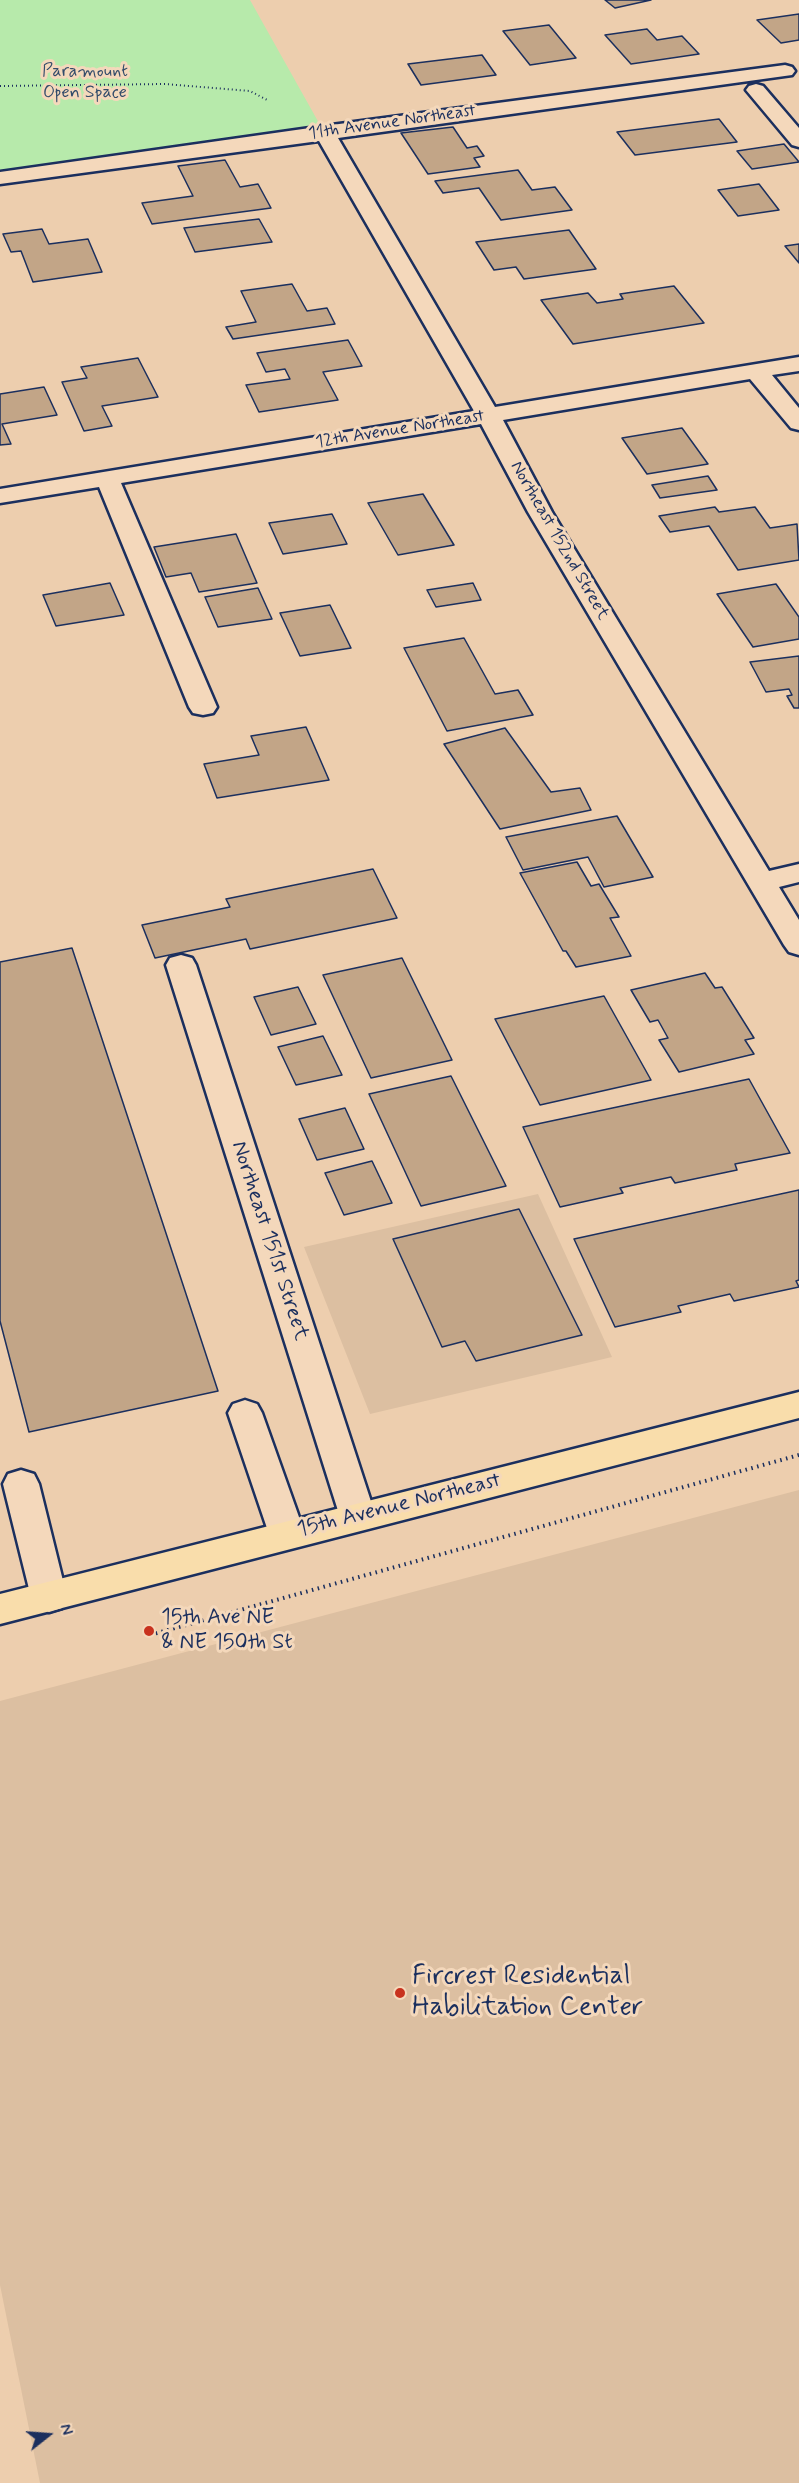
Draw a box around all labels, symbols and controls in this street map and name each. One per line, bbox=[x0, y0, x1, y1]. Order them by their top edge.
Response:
park label: Paramount Open Space bbox=[42, 61, 128, 104]
street label: 11th Avenue Northeast bbox=[307, 101, 477, 145]
street label: 12th Avenue Northeast bbox=[314, 406, 486, 454]
street label: Northeast 152nd Street bbox=[505, 458, 613, 624]
street label: Northeast 151st Street bbox=[224, 1138, 314, 1344]
street label: 15th Avenue Northeast bbox=[295, 1468, 503, 1544]
place label: 15th Ave NE & NE 150th St bbox=[161, 1605, 293, 1657]
marker: 15th Ave NE & NE 150th St bbox=[142, 1624, 156, 1638]
place label: Fircrest Residential Habilitation Center bbox=[412, 1961, 643, 2024]
marker: Fircrest Residential Habilitation Center bbox=[393, 1986, 407, 2000]
north arrow bbox=[18, 2405, 78, 2465]
text: N bbox=[54, 2421, 77, 2438]

